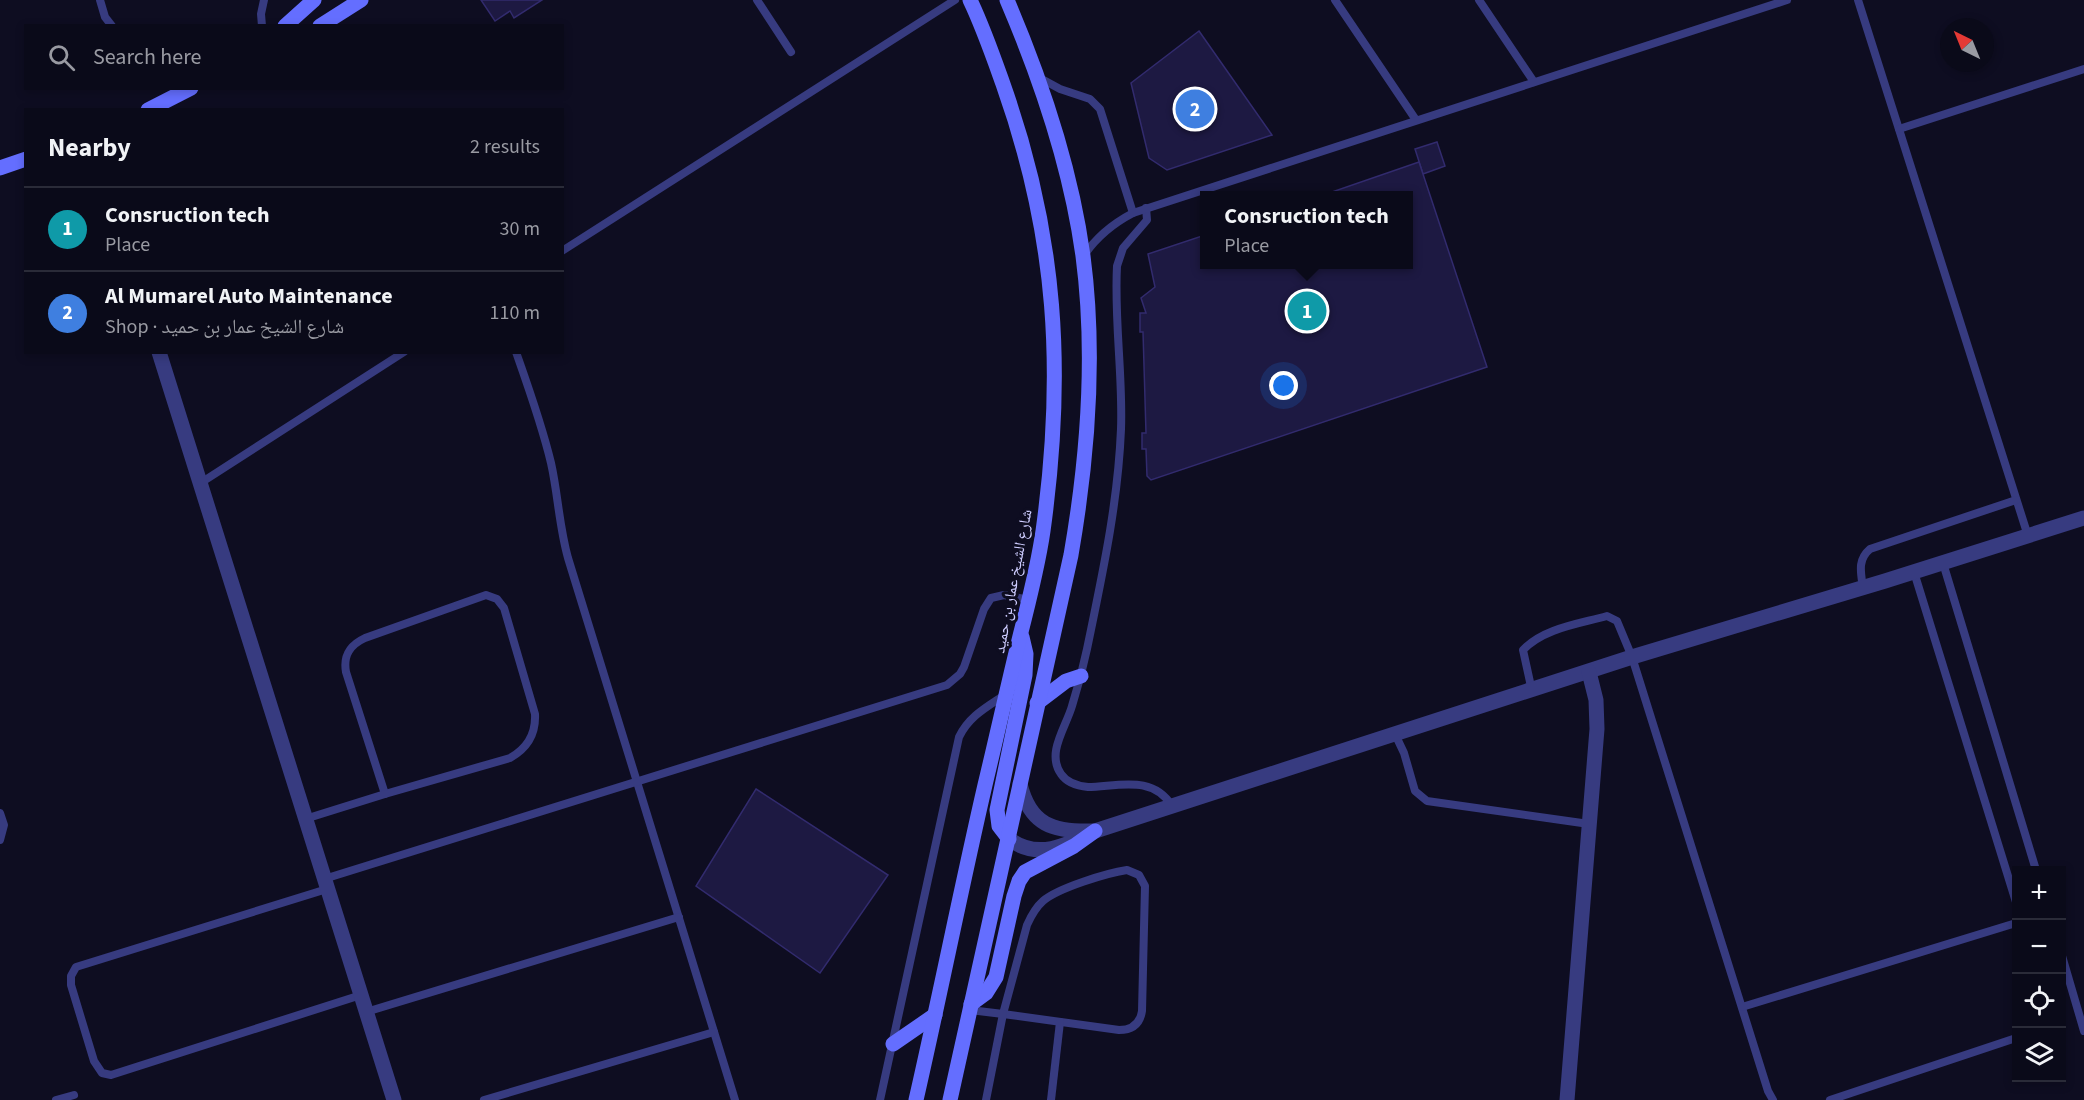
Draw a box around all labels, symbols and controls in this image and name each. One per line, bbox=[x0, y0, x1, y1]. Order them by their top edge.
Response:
north arrow bbox=[1940, 18, 1994, 72]
search box bbox=[24, 24, 564, 90]
icon: search bbox=[45, 41, 78, 74]
text: Search here bbox=[93, 41, 201, 73]
pin: 2 bbox=[1176, 86, 1214, 132]
text: Nearby bbox=[48, 129, 131, 166]
text: 2 results bbox=[470, 133, 540, 161]
popup bbox=[1200, 191, 1413, 269]
text: Consruction tech bbox=[105, 199, 270, 231]
text: Consruction tech bbox=[1224, 200, 1389, 232]
text: 1 bbox=[62, 215, 73, 243]
text: 30 m bbox=[500, 215, 540, 243]
text: Place bbox=[105, 231, 150, 259]
text: Place bbox=[1224, 232, 1269, 260]
text: Al Mumarel Auto Maintenance bbox=[105, 280, 393, 312]
pin: 1 bbox=[1288, 288, 1326, 334]
text: 2 bbox=[62, 299, 73, 327]
text: 110 m bbox=[490, 299, 540, 327]
text: Shop · شارع الشيخ عمار بن حميد bbox=[105, 313, 344, 341]
your location bbox=[1269, 371, 1298, 400]
street label: شارع الشيخ عمار بن حميد bbox=[988, 507, 1038, 655]
map controls bbox=[2012, 866, 2066, 1082]
button: + bbox=[2012, 866, 2066, 920]
button: − bbox=[2012, 920, 2066, 974]
button: locate bbox=[2012, 974, 2066, 1028]
button: layers bbox=[2012, 1028, 2066, 1082]

